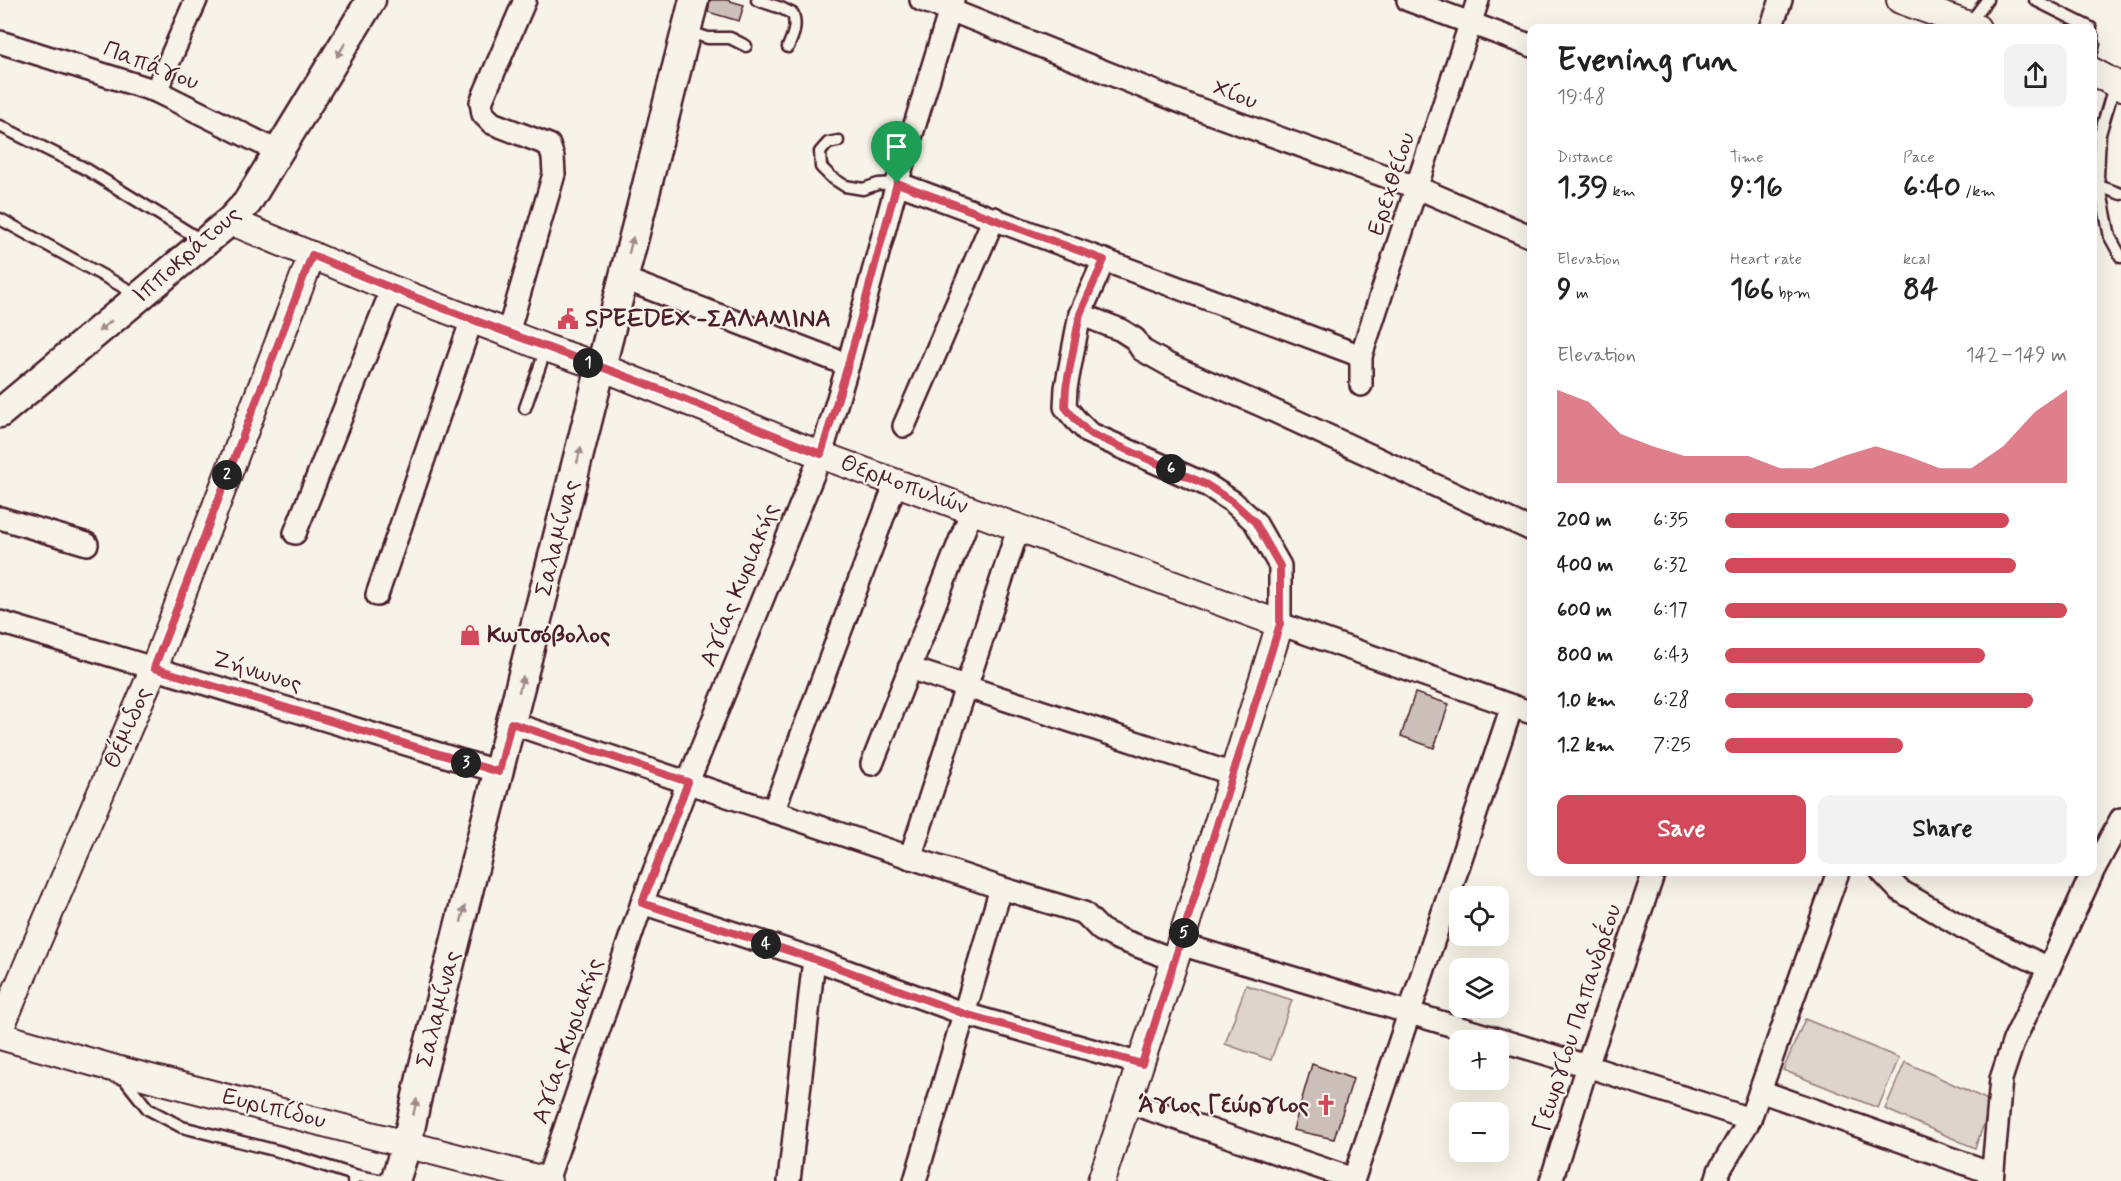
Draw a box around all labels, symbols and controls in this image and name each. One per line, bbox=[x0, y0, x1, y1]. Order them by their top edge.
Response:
street label: Παπάγου bbox=[99, 34, 203, 98]
text: Evening run bbox=[1557, 39, 1737, 83]
one-way arrow bbox=[335, 42, 346, 58]
button: share bbox=[2004, 44, 2067, 107]
street label: Χίου bbox=[1208, 73, 1262, 117]
text: 19:48 bbox=[1557, 84, 1606, 111]
pin bbox=[871, 121, 922, 183]
street label: Ερεχθείου bbox=[1361, 128, 1423, 240]
icon: arrive bbox=[880, 130, 913, 163]
text: Distance bbox=[1557, 147, 1613, 168]
text: Time bbox=[1730, 147, 1764, 168]
text: Pace bbox=[1903, 147, 1935, 168]
text: 1.39 bbox=[1557, 168, 1608, 207]
text: 9:16 bbox=[1730, 168, 1783, 207]
text: 6:40 bbox=[1903, 168, 1961, 207]
text: km bbox=[1608, 181, 1636, 202]
text: /km bbox=[1961, 181, 1996, 202]
street label: Ιπποκράτους bbox=[126, 199, 248, 311]
one-way arrow bbox=[626, 236, 636, 254]
text: Elevation bbox=[1557, 249, 1620, 270]
text: Heart rate bbox=[1730, 249, 1802, 270]
text: kcal bbox=[1903, 249, 1930, 270]
text: 9 bbox=[1557, 270, 1572, 309]
text: 166 bbox=[1730, 270, 1774, 309]
text: 84 bbox=[1903, 270, 1938, 309]
text: m bbox=[1572, 283, 1589, 304]
text: bpm bbox=[1774, 283, 1811, 304]
place label: SPEEDEX -ΣΑΛΑΜΙΝΑ bbox=[585, 304, 831, 335]
public building icon: SPEEDEX -ΣΑΛΑΜΙΝΑ bbox=[556, 307, 580, 331]
one-way arrow bbox=[97, 319, 112, 332]
text: Elevation bbox=[1557, 342, 1636, 369]
text: 142–149 m bbox=[1966, 342, 2067, 369]
pin: 1 bbox=[573, 348, 603, 378]
text: 1 bbox=[584, 352, 592, 373]
one-way arrow bbox=[574, 446, 584, 464]
street label: Θερμοπυλών bbox=[836, 448, 972, 522]
pin: 6 bbox=[1156, 454, 1186, 484]
text: 6 bbox=[1167, 458, 1175, 479]
pin: 2 bbox=[212, 460, 242, 490]
text: 2 bbox=[223, 464, 231, 485]
street label: Σαλαμίνας bbox=[529, 476, 587, 600]
street label: Αγίας Κυριακής bbox=[693, 499, 787, 671]
text: 200 m bbox=[1557, 507, 1612, 534]
text: 6:35 bbox=[1653, 507, 1688, 534]
text: 400 m bbox=[1557, 552, 1613, 579]
text: 6:32 bbox=[1653, 552, 1688, 579]
text: 600 m bbox=[1557, 597, 1612, 624]
text: 6:17 bbox=[1653, 597, 1688, 624]
place label: Κωτσόβολος bbox=[487, 620, 611, 651]
shop icon: Κωτσόβολος bbox=[458, 623, 482, 647]
text: 800 m bbox=[1557, 642, 1613, 669]
text: 6:43 bbox=[1653, 642, 1689, 669]
street label: Ζήνωνος bbox=[208, 644, 306, 700]
one-way arrow bbox=[516, 675, 526, 694]
street label: Θέμιδος bbox=[96, 682, 159, 774]
text: 1.0 km bbox=[1557, 687, 1616, 714]
text: 6:28 bbox=[1653, 687, 1689, 714]
text: 1.2 km bbox=[1557, 732, 1614, 759]
text: 7:25 bbox=[1653, 732, 1691, 759]
pin: 3 bbox=[451, 748, 481, 778]
text: 3 bbox=[462, 752, 470, 773]
button: Save bbox=[1557, 795, 1806, 864]
button: Share bbox=[1818, 795, 2067, 864]
map controls bbox=[1449, 886, 1509, 1162]
button: locate bbox=[1449, 886, 1509, 946]
street label: Γεωργίου Παπανδρέου bbox=[1526, 900, 1630, 1136]
one-way arrow bbox=[458, 905, 468, 923]
pin: 5 bbox=[1169, 918, 1199, 948]
text: 5 bbox=[1179, 922, 1189, 943]
pin: 4 bbox=[751, 929, 781, 959]
text: 4 bbox=[761, 933, 771, 954]
street label: Σαλαμίνας bbox=[410, 947, 468, 1071]
street label: Αγίας Κυριακής bbox=[525, 954, 611, 1128]
button: layers bbox=[1449, 958, 1509, 1018]
button: + bbox=[1449, 1030, 1509, 1090]
street label: Ευριπίδου bbox=[219, 1081, 329, 1137]
place label: Άγιος Γεώργιος bbox=[1138, 1090, 1309, 1121]
church icon: Άγιος Γεώργιος bbox=[1314, 1093, 1338, 1117]
one-way arrow bbox=[411, 1097, 420, 1116]
button: − bbox=[1449, 1102, 1509, 1162]

